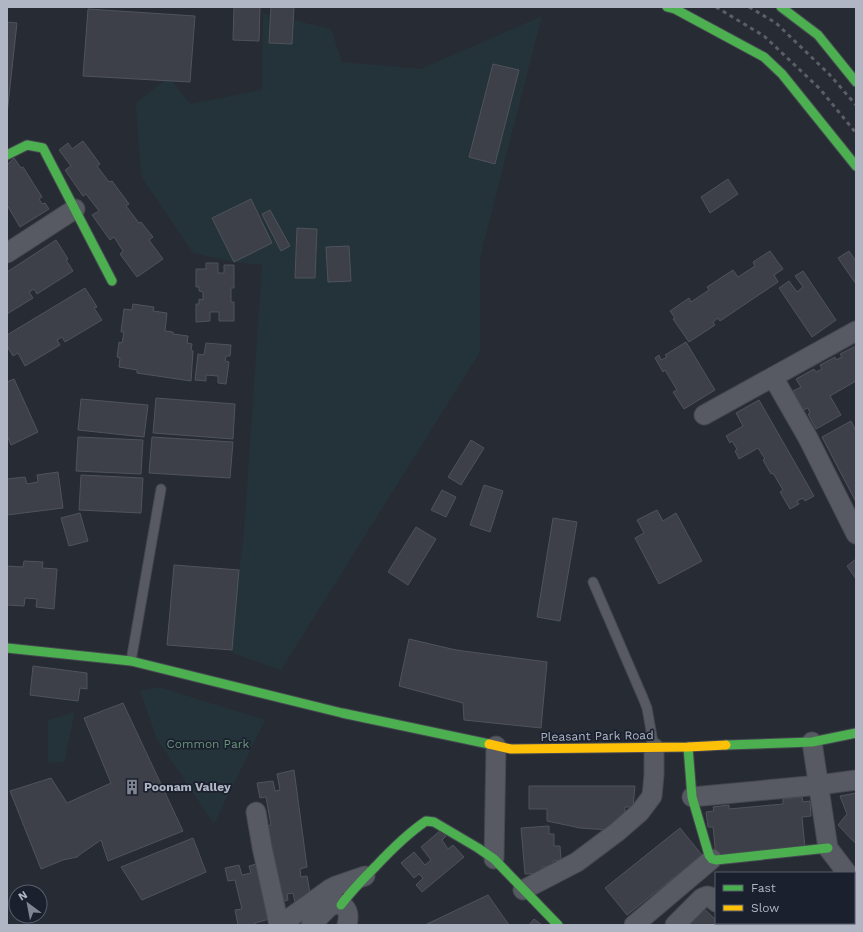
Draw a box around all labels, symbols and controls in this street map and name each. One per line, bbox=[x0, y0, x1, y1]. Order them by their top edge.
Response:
street label: Pleasant Park Road bbox=[540, 728, 654, 744]
park label: Common Park bbox=[167, 737, 250, 751]
building icon: Poonam Valley bbox=[123, 778, 141, 796]
place label: Poonam Valley bbox=[144, 780, 231, 794]
legend bbox=[715, 872, 855, 924]
text: Fast bbox=[751, 881, 776, 895]
north arrow bbox=[8, 884, 48, 924]
text: N bbox=[16, 888, 30, 904]
text: Slow bbox=[751, 901, 779, 915]

